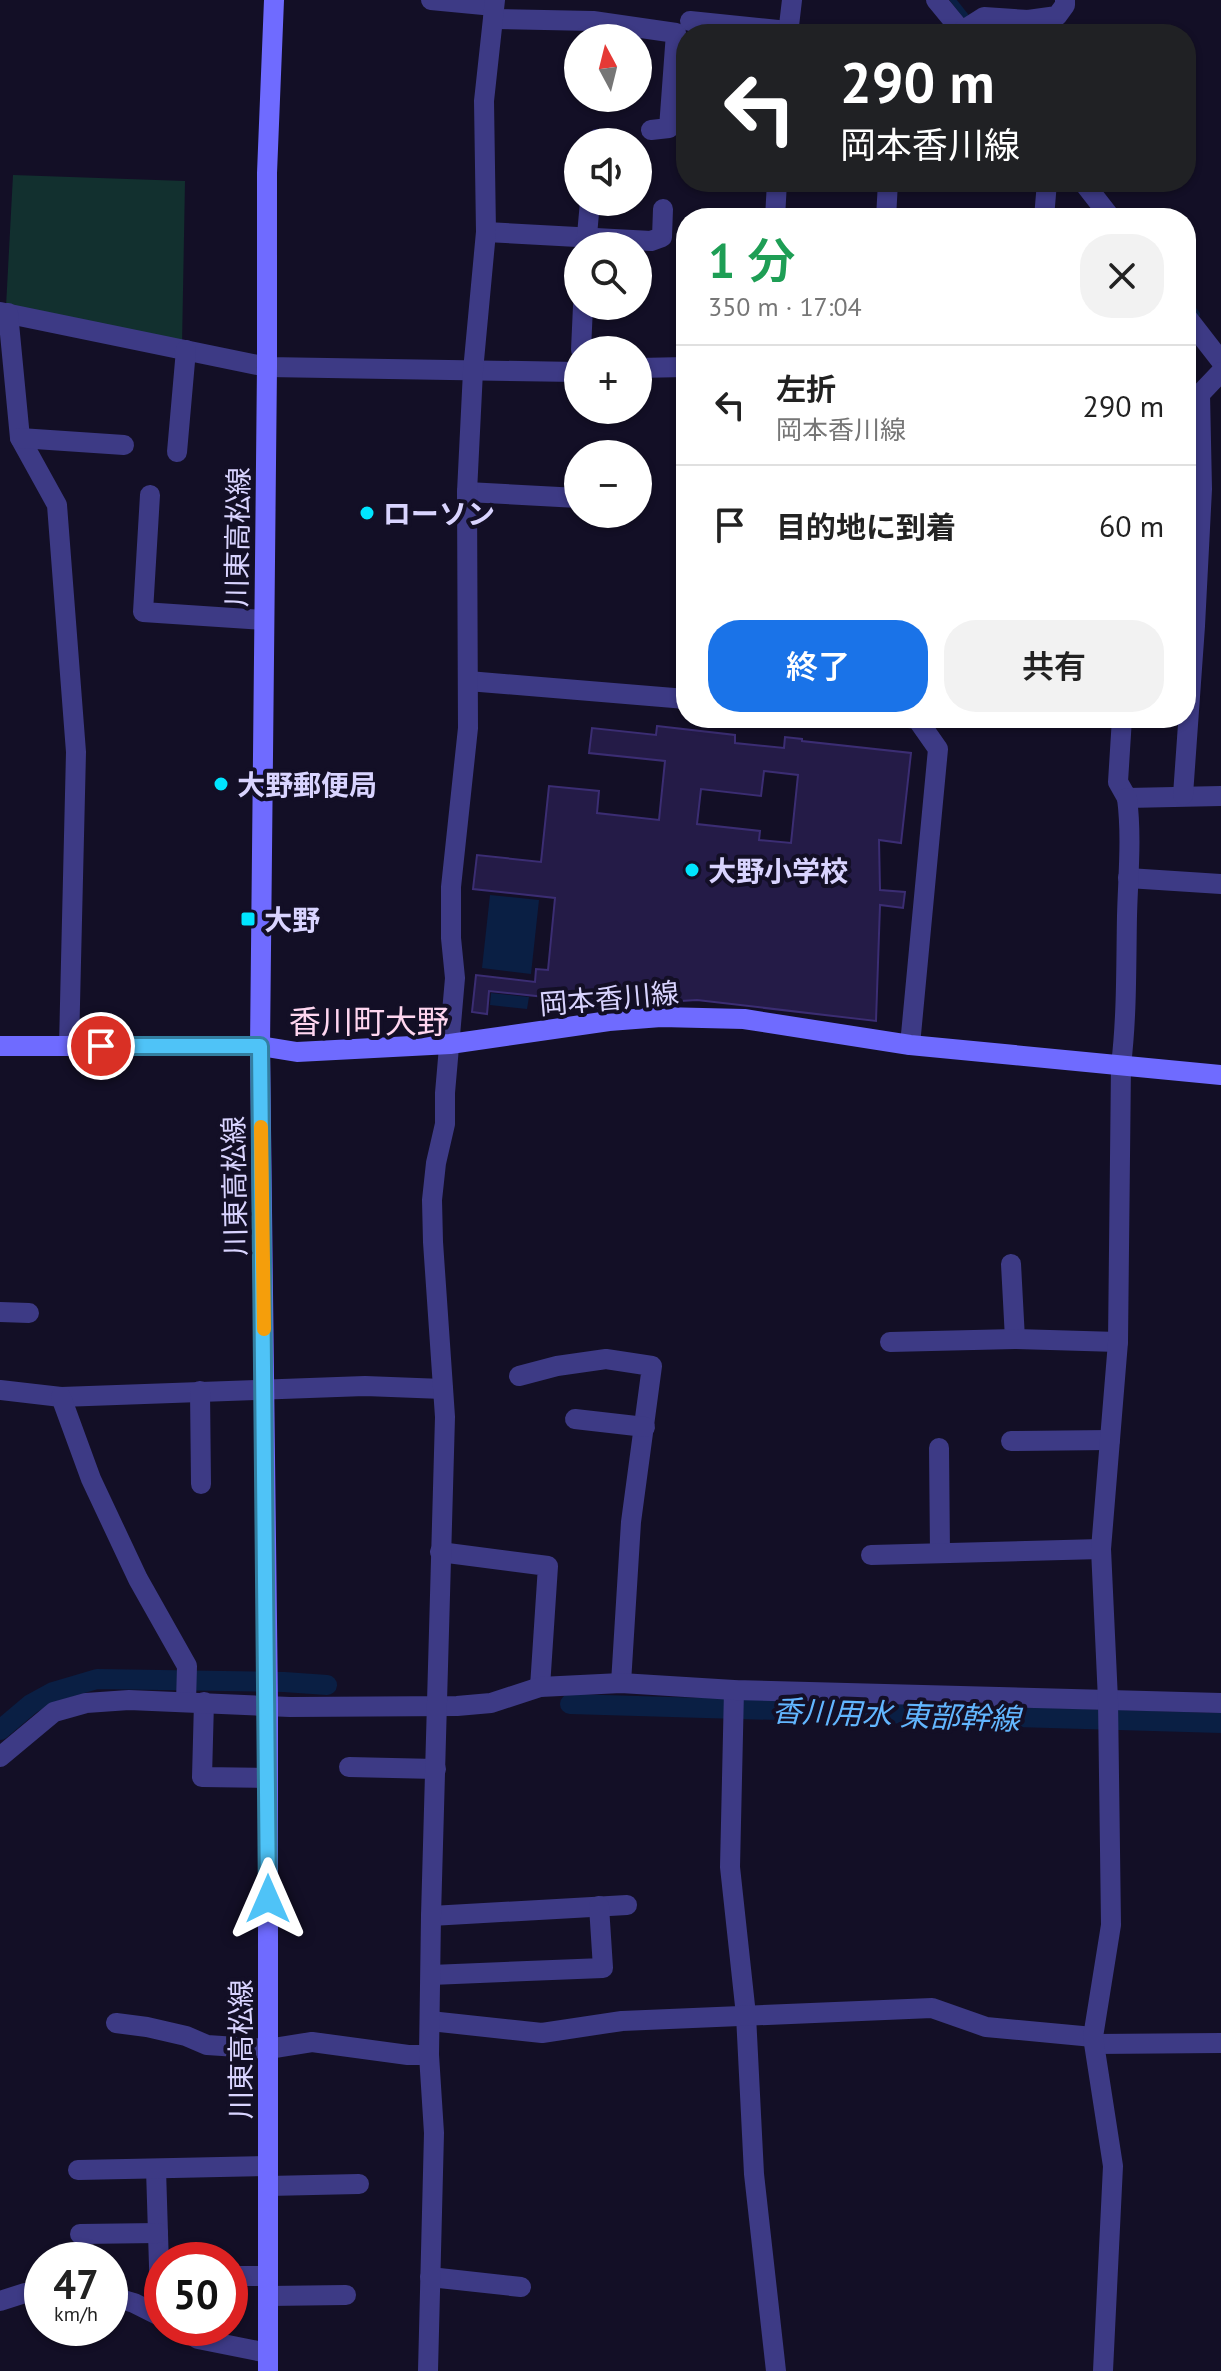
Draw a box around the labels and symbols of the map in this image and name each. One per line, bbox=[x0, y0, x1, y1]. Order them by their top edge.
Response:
north arrow bbox=[564, 24, 652, 112]
street label: 川東高松線 bbox=[217, 467, 257, 607]
place label: ローソン bbox=[383, 495, 495, 532]
marker: ローソン bbox=[358, 504, 376, 522]
place label: 大野郵便局 bbox=[237, 766, 377, 803]
marker: 大野郵便局 bbox=[212, 775, 230, 793]
place label: 大野小学校 bbox=[708, 852, 848, 889]
marker: 大野小学校 bbox=[683, 861, 701, 879]
place label: 大野 bbox=[264, 901, 320, 938]
marker: 大野 bbox=[239, 910, 257, 928]
street label: 岡本香川線 bbox=[538, 973, 680, 1023]
district label: 香川町大野 bbox=[289, 1000, 449, 1042]
pin bbox=[67, 1012, 135, 1080]
street label: 川東高松線 bbox=[214, 1116, 254, 1256]
water label: 香川用水 東部幹線 bbox=[771, 1690, 1025, 1738]
position arrow bbox=[226, 1857, 310, 1941]
street label: 川東高松線 bbox=[222, 1979, 259, 2119]
speed limit sign: 50 bbox=[144, 2242, 248, 2346]

